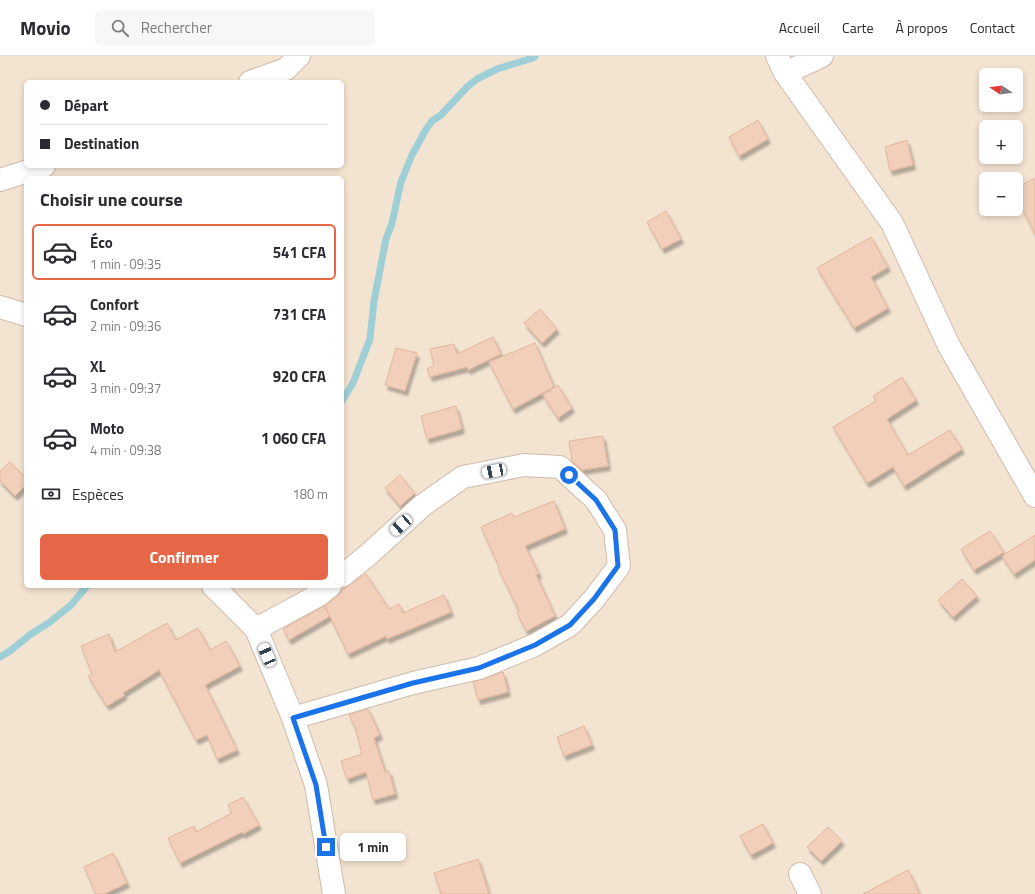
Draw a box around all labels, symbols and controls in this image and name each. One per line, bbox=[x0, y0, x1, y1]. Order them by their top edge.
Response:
search box bbox=[95, 10, 375, 46]
text: Movio bbox=[20, 13, 71, 42]
text: Rechercher bbox=[141, 16, 212, 39]
icon: search bbox=[109, 17, 131, 39]
text: Accueil bbox=[779, 17, 820, 38]
text: Carte bbox=[842, 17, 874, 38]
text: À propos bbox=[896, 17, 948, 38]
text: Contact bbox=[970, 17, 1015, 38]
north arrow bbox=[979, 68, 1023, 112]
map controls bbox=[979, 68, 1023, 216]
text: Départ bbox=[64, 94, 108, 117]
button: + bbox=[979, 120, 1023, 164]
text: Destination bbox=[64, 132, 139, 155]
button: − bbox=[979, 172, 1023, 216]
text: Choisir une course bbox=[40, 186, 183, 213]
text: Éco bbox=[90, 231, 113, 254]
icon: car bbox=[42, 234, 78, 270]
text: 541 CFA bbox=[273, 241, 326, 264]
text: 1 min · 09:35 bbox=[90, 254, 161, 274]
text: Confort bbox=[90, 293, 139, 316]
icon: car bbox=[42, 296, 78, 332]
text: 731 CFA bbox=[273, 303, 326, 326]
text: 2 min · 09:36 bbox=[90, 316, 161, 336]
text: XL bbox=[90, 355, 106, 378]
icon: car bbox=[42, 358, 78, 394]
text: 920 CFA bbox=[273, 365, 326, 388]
text: 3 min · 09:37 bbox=[90, 378, 161, 398]
text: Moto bbox=[90, 417, 124, 440]
icon: car bbox=[42, 420, 78, 456]
text: 1 060 CFA bbox=[261, 427, 326, 450]
text: 4 min · 09:38 bbox=[90, 440, 161, 460]
car bbox=[481, 463, 507, 479]
route start bbox=[560, 466, 578, 484]
icon: cash bbox=[40, 483, 62, 505]
text: Espèces bbox=[72, 483, 124, 506]
text: 180 m bbox=[292, 484, 328, 504]
car bbox=[388, 513, 414, 537]
button: Confirmer bbox=[40, 534, 328, 580]
car bbox=[257, 642, 277, 668]
callout: 1 min bbox=[340, 833, 406, 861]
text: 1 min bbox=[357, 837, 389, 857]
route end bbox=[317, 838, 335, 856]

